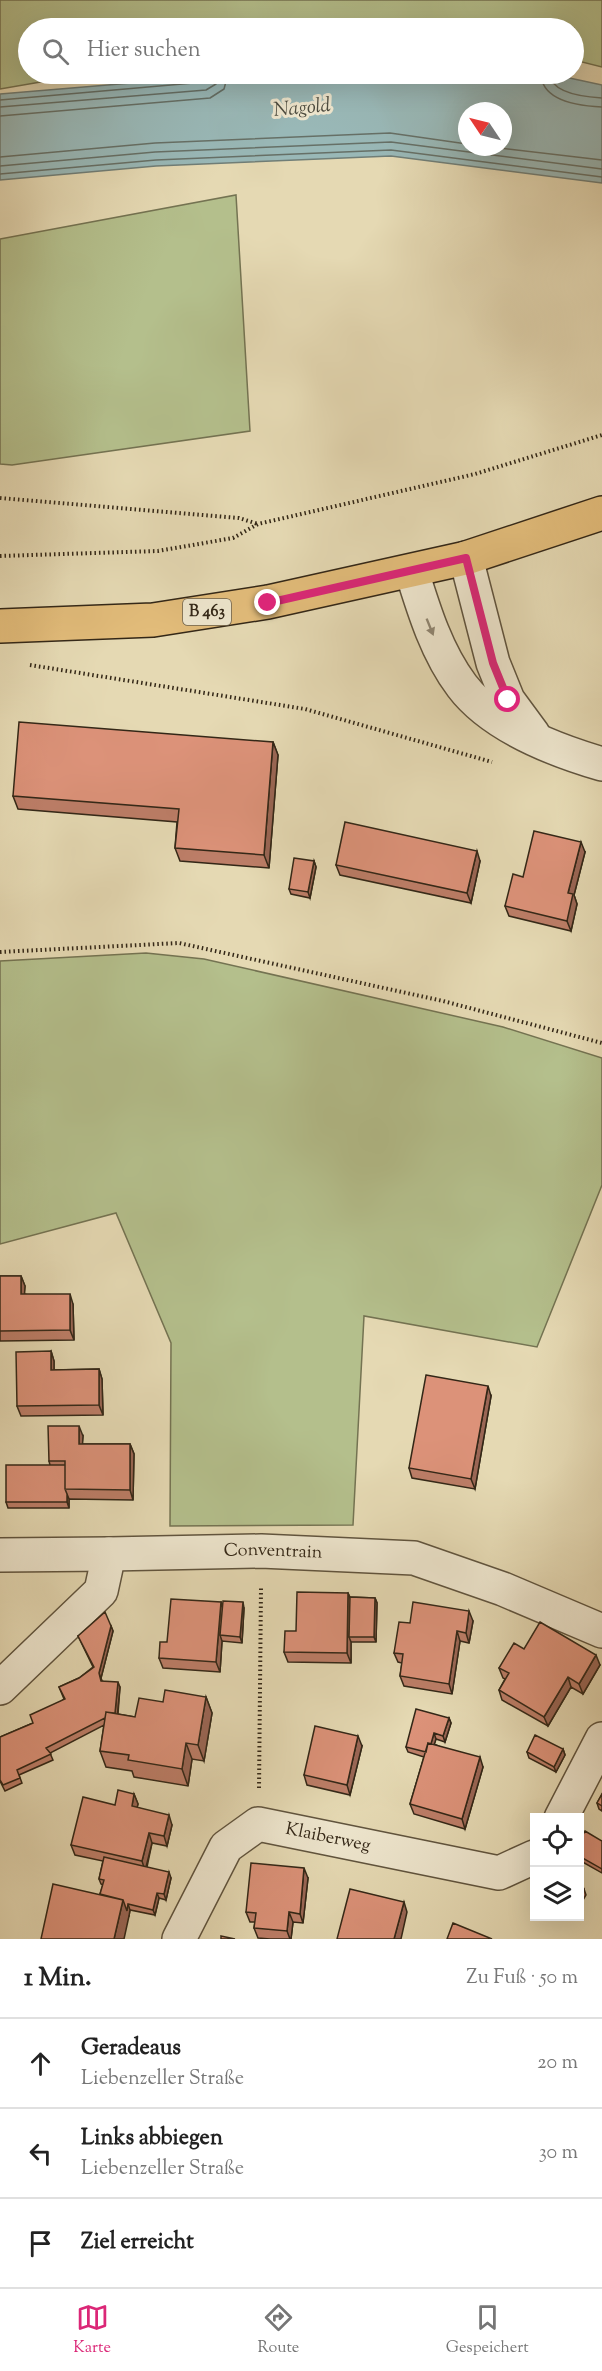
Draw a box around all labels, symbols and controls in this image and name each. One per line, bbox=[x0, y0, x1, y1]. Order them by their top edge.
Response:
search box bbox=[18, 18, 584, 84]
icon: search bbox=[39, 35, 72, 68]
text: Hier suchen bbox=[87, 35, 201, 67]
water label: Nagold bbox=[272, 92, 332, 126]
north arrow bbox=[458, 102, 512, 156]
route end bbox=[254, 589, 280, 615]
road number: B 463 bbox=[183, 599, 231, 625]
one-way arrow bbox=[426, 618, 436, 636]
route start bbox=[494, 686, 520, 712]
street label: Conventrain bbox=[223, 1538, 323, 1567]
map controls bbox=[530, 1813, 584, 1921]
button: locate bbox=[530, 1813, 584, 1867]
street label: Klaiberweg bbox=[283, 1817, 373, 1860]
button: layers bbox=[530, 1867, 584, 1921]
text: 1 Min. bbox=[24, 1960, 92, 1997]
text: Zu Fuß · 50 m bbox=[466, 1964, 578, 1993]
text: Geradeaus bbox=[81, 2033, 181, 2065]
icon: ahead bbox=[24, 2047, 57, 2080]
text: 20 m bbox=[537, 2049, 578, 2078]
text: Liebenzeller Straße bbox=[81, 2065, 244, 2094]
text: Links abbiegen bbox=[81, 2123, 223, 2155]
icon: left bbox=[24, 2137, 57, 2170]
text: 30 m bbox=[539, 2139, 578, 2168]
text: Liebenzeller Straße bbox=[81, 2155, 244, 2184]
icon: arrive bbox=[24, 2227, 57, 2260]
text: Ziel erreicht bbox=[81, 2227, 194, 2259]
tab: Karte bbox=[73, 2301, 111, 2360]
tab: Route bbox=[257, 2301, 299, 2360]
tab: Gespeichert bbox=[446, 2301, 529, 2360]

